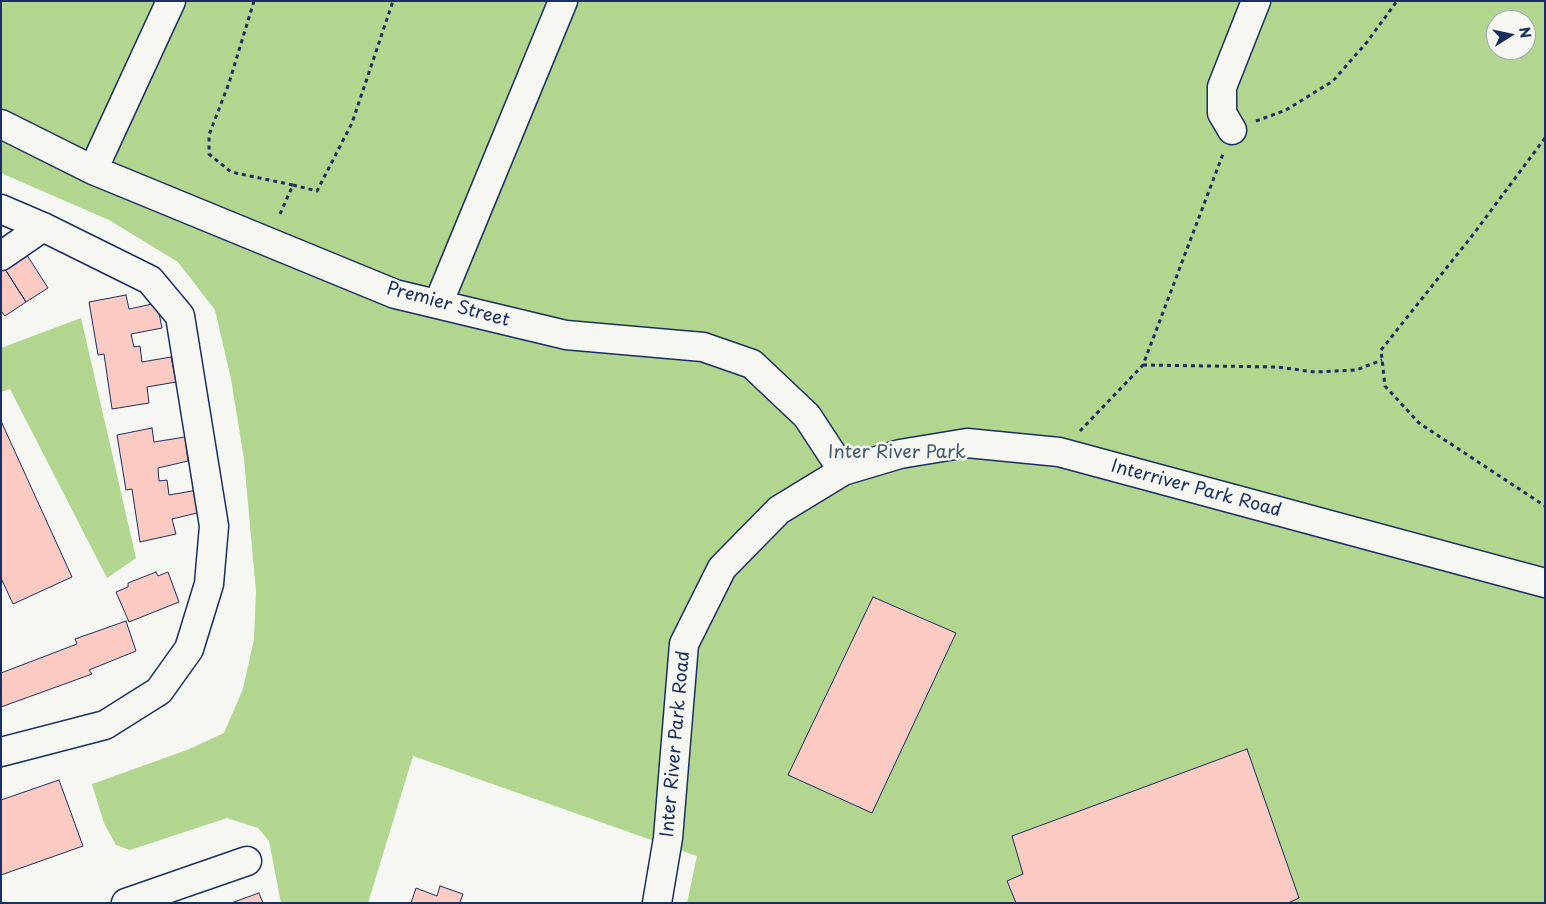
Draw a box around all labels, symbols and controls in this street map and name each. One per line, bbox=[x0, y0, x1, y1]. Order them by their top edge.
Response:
north arrow bbox=[1486, 10, 1536, 60]
text: N bbox=[1514, 25, 1537, 40]
street label: Premier Street bbox=[384, 278, 512, 332]
park label: Inter River Park bbox=[828, 442, 966, 464]
street label: Interriver Park Road bbox=[1108, 456, 1284, 522]
street label: Inter River Park Road bbox=[657, 650, 695, 838]

